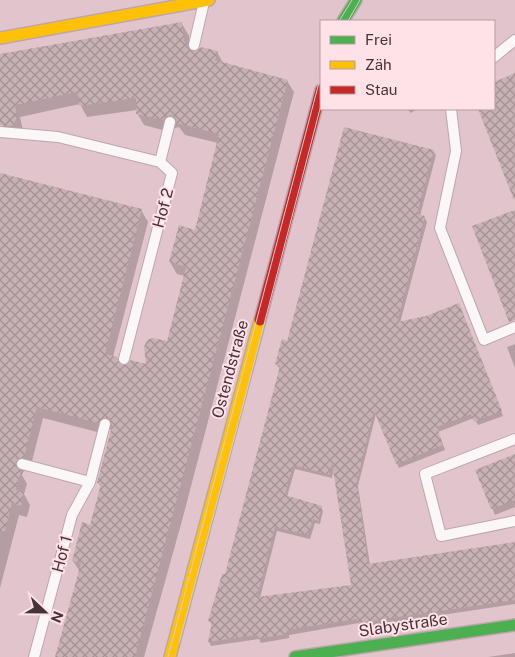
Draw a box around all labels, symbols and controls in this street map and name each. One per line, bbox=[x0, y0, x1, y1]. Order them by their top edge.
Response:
legend bbox=[320, 20, 495, 110]
text: Frei bbox=[365, 31, 392, 48]
text: Zäh bbox=[365, 56, 392, 73]
text: Stau bbox=[365, 81, 398, 98]
street label: Hof 2 bbox=[149, 186, 177, 230]
street label: Ostendstraße bbox=[208, 318, 252, 420]
street label: Hof 1 bbox=[48, 533, 76, 575]
north arrow bbox=[20, 587, 70, 637]
text: N bbox=[48, 609, 67, 625]
street label: Slabystraße bbox=[357, 609, 449, 641]

